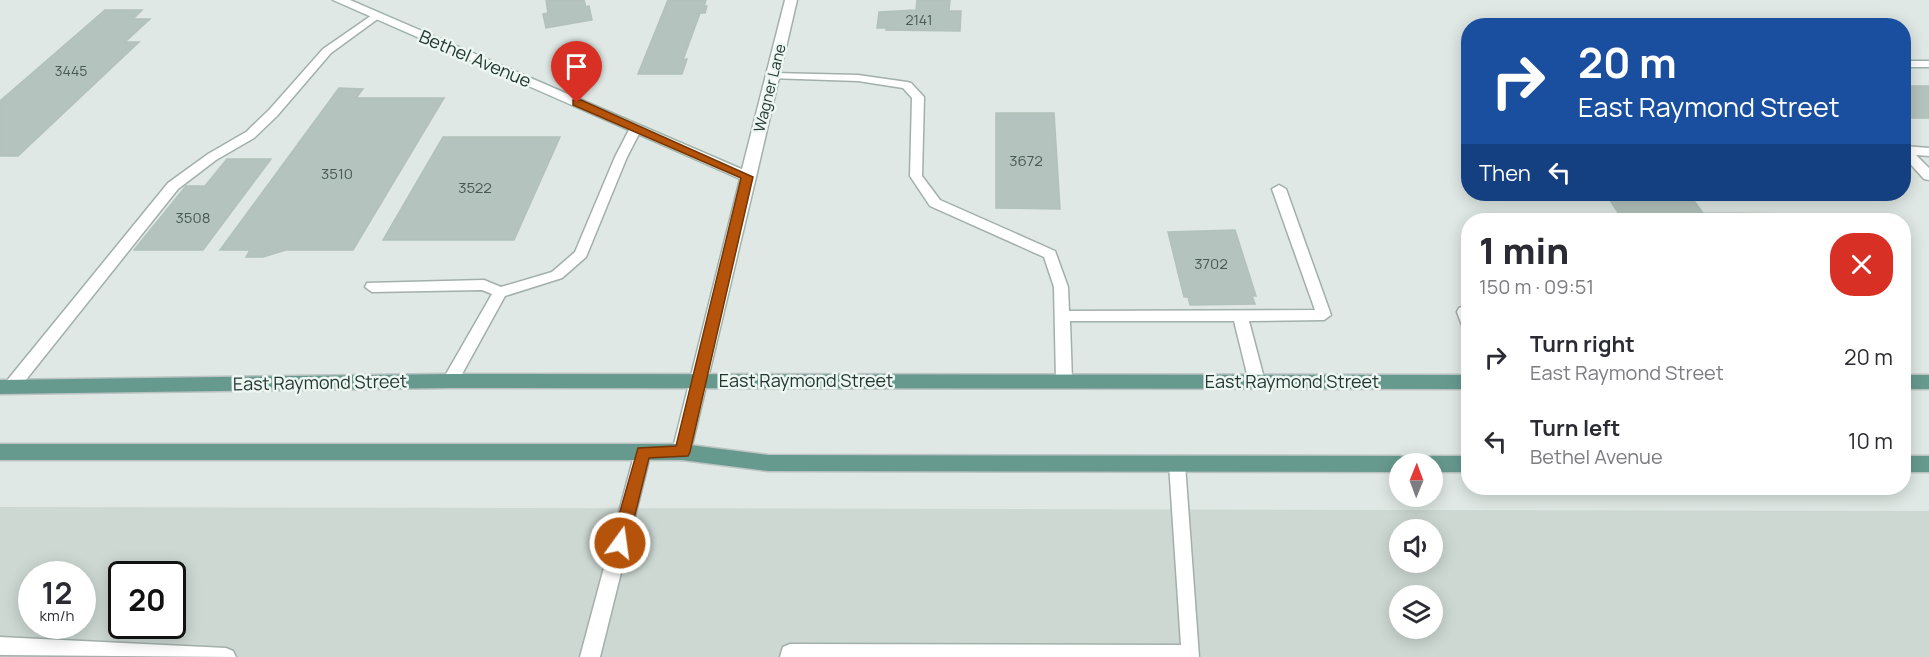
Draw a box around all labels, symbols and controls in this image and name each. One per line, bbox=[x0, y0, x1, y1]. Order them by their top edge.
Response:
house number: 2141 bbox=[905, 10, 933, 29]
street label: Bethel Avenue bbox=[416, 24, 535, 92]
text: 20 m bbox=[1578, 33, 1677, 91]
pin bbox=[551, 41, 602, 103]
street label: Wagner Lane bbox=[748, 41, 791, 134]
icon: right bbox=[1479, 42, 1557, 120]
icon: arrive bbox=[560, 50, 593, 83]
house number: 3445 bbox=[55, 61, 87, 80]
text: East Raymond Street bbox=[1578, 88, 1840, 125]
house number: 3672 bbox=[1009, 150, 1043, 171]
icon: left bbox=[1543, 156, 1576, 189]
text: Then bbox=[1479, 158, 1531, 188]
house number: 3510 bbox=[321, 163, 353, 184]
house number: 3522 bbox=[458, 177, 492, 198]
house number: 3508 bbox=[176, 207, 210, 228]
text: 1 min bbox=[1479, 226, 1569, 275]
button: close bbox=[1830, 233, 1893, 296]
house number: 3702 bbox=[1194, 253, 1228, 274]
text: 150 m · 09:51 bbox=[1479, 273, 1594, 300]
text: Turn right bbox=[1530, 329, 1635, 359]
icon: right bbox=[1479, 341, 1512, 374]
text: 20 m bbox=[1844, 342, 1893, 372]
text: East Raymond Street bbox=[1530, 359, 1724, 386]
street label: East Raymond Street bbox=[233, 368, 407, 396]
street label: East Raymond Street bbox=[719, 368, 893, 392]
street label: East Raymond Street bbox=[1205, 369, 1379, 393]
text: Turn left bbox=[1530, 413, 1620, 443]
icon: left bbox=[1479, 425, 1512, 458]
text: 10 m bbox=[1848, 426, 1893, 456]
text: Bethel Avenue bbox=[1530, 443, 1663, 470]
north arrow bbox=[1389, 453, 1443, 507]
map controls bbox=[1389, 453, 1443, 639]
position arrow bbox=[588, 511, 652, 575]
button: sound bbox=[1389, 519, 1443, 573]
speed limit sign: 20 bbox=[108, 561, 186, 639]
text: 12 bbox=[41, 572, 73, 613]
button: layers bbox=[1389, 585, 1443, 639]
text: km/h bbox=[40, 605, 74, 626]

